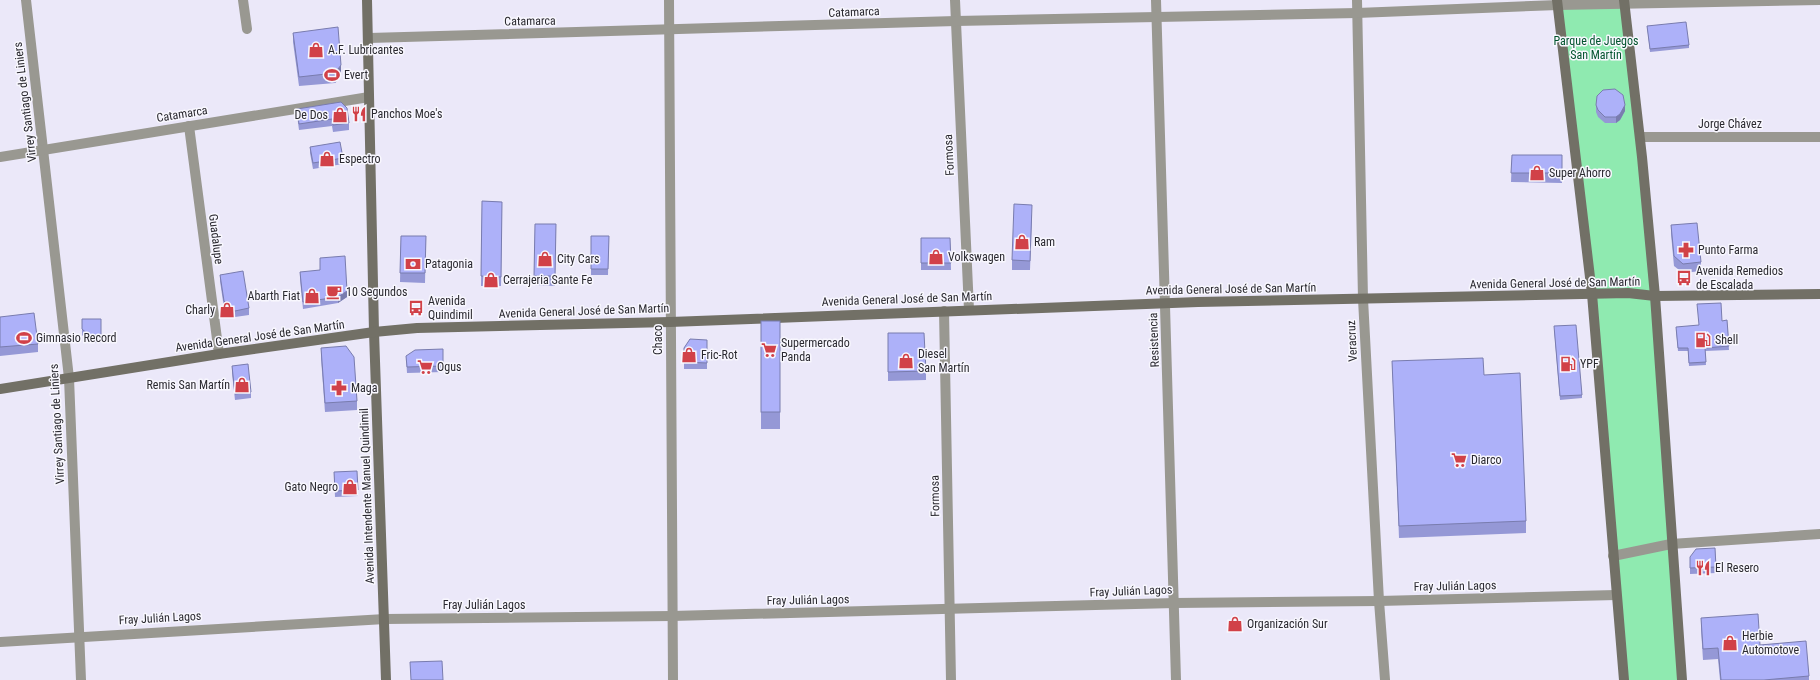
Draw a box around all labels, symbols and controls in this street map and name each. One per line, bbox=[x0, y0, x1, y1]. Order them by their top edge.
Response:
street label: Catamarca bbox=[828, 4, 880, 20]
street label: Catamarca bbox=[504, 14, 556, 28]
park label: Parque de Juegos San Martín bbox=[1553, 34, 1639, 62]
street label: Virrey Santiago de Liniers bbox=[11, 41, 39, 163]
shop icon: A.F. Lubricantes bbox=[307, 41, 325, 59]
place label: A.F. Lubricantes bbox=[328, 43, 404, 57]
sports icon: Evert bbox=[323, 66, 341, 84]
place label: Evert bbox=[344, 68, 368, 82]
street label: Catamarca bbox=[155, 103, 209, 125]
restaurant icon: Panchos Moe's bbox=[350, 105, 368, 123]
shop icon: De Dos bbox=[331, 106, 349, 124]
place label: Panchos Moe's bbox=[371, 107, 442, 121]
place label: De Dos bbox=[294, 108, 328, 122]
street label: Jorge Chávez bbox=[1698, 117, 1762, 131]
street label: Formosa bbox=[941, 134, 957, 176]
shop icon: Espectro bbox=[318, 150, 336, 168]
place label: Espectro bbox=[339, 152, 381, 166]
shop icon: Super Ahorro bbox=[1528, 164, 1546, 182]
place label: Super Ahorro bbox=[1549, 166, 1611, 180]
street label: Guadalupe bbox=[206, 213, 226, 265]
shop icon: Ram bbox=[1013, 233, 1031, 251]
place label: Ram bbox=[1034, 235, 1055, 249]
pharmacy icon: Punto Farma bbox=[1677, 241, 1695, 259]
place label: Punto Farma bbox=[1698, 243, 1758, 257]
shop icon: Volkswagen bbox=[927, 248, 945, 266]
shop icon: City Cars bbox=[536, 250, 554, 268]
place label: Volkswagen bbox=[948, 250, 1005, 264]
place label: City Cars bbox=[557, 252, 600, 266]
bank icon: Patagonia bbox=[404, 255, 422, 273]
place label: Patagonia bbox=[425, 257, 473, 271]
place label: Avenida Remedios de Escalada bbox=[1696, 264, 1783, 292]
bus stop icon: Avenida Remedios de Escalada bbox=[1675, 269, 1693, 287]
shop icon: Cerrajeria Sante Fe bbox=[482, 271, 500, 289]
place label: Cerrajeria Sante Fe bbox=[503, 273, 593, 287]
street label: Avenida General José de San Martín bbox=[1470, 275, 1641, 291]
street label: Avenida General José de San Martín bbox=[1146, 281, 1317, 297]
cafe icon: 10 Segundos bbox=[325, 283, 343, 301]
place label: 10 Segundos bbox=[346, 285, 407, 299]
shop icon: Abarth Fiat bbox=[303, 287, 321, 305]
place label: Abarth Fiat bbox=[248, 289, 300, 303]
street label: Avenida General José de San Martín bbox=[821, 289, 993, 309]
place label: Avenida Quindimil bbox=[428, 294, 473, 322]
bus stop icon: Avenida Quindimil bbox=[407, 299, 425, 317]
shop icon: Charly bbox=[218, 301, 236, 319]
street label: Avenida General José de San Martín bbox=[498, 301, 670, 321]
place label: Charly bbox=[185, 303, 215, 317]
street label: Resistencia bbox=[1146, 312, 1162, 368]
street label: Avenida General José de San Martín bbox=[175, 317, 346, 355]
street label: Veracruz bbox=[1344, 320, 1360, 362]
street label: Chaco bbox=[651, 325, 665, 355]
sports icon: Gimnasio Record bbox=[15, 329, 33, 347]
place label: Gimnasio Record bbox=[36, 331, 117, 345]
fuel station icon: Shell bbox=[1694, 331, 1712, 349]
place label: Shell bbox=[1715, 333, 1738, 347]
place label: Supermercado Panda bbox=[781, 336, 850, 364]
supermarket icon: Supermercado Panda bbox=[760, 341, 778, 359]
shop icon: Fric-Rot bbox=[680, 346, 698, 364]
place label: Diesel San Martín bbox=[918, 347, 970, 375]
place label: Fric-Rot bbox=[701, 348, 738, 362]
shop icon: Diesel San Martín bbox=[897, 352, 915, 370]
fuel station icon: YPF bbox=[1559, 355, 1577, 373]
place label: YPF bbox=[1580, 357, 1599, 371]
supermarket icon: Ogus bbox=[416, 358, 434, 376]
place label: Ogus bbox=[437, 360, 461, 374]
street label: Virrey Santiago de Liniers bbox=[47, 363, 67, 485]
shop icon: Remis San Martín bbox=[233, 376, 251, 394]
place label: Remis San Martín bbox=[147, 378, 230, 392]
pharmacy icon: Maga bbox=[330, 379, 348, 397]
place label: Maga bbox=[351, 381, 378, 395]
street label: Avenida Intendente Manuel Quindimil bbox=[357, 408, 377, 584]
supermarket icon: Diarco bbox=[1450, 451, 1468, 469]
place label: Diarco bbox=[1471, 453, 1501, 467]
street label: Formosa bbox=[928, 475, 942, 517]
shop icon: Gato Negro bbox=[341, 478, 359, 496]
place label: Gato Negro bbox=[284, 480, 338, 494]
restaurant icon: El Resero bbox=[1694, 559, 1712, 577]
place label: El Resero bbox=[1715, 561, 1759, 575]
street label: Fray Julián Lagos bbox=[1414, 578, 1496, 594]
street label: Fray Julián Lagos bbox=[1089, 583, 1173, 599]
street label: Fray Julián Lagos bbox=[767, 592, 849, 608]
street label: Fray Julián Lagos bbox=[443, 598, 525, 612]
street label: Fray Julián Lagos bbox=[118, 609, 202, 627]
shop icon: Organización Sur bbox=[1226, 615, 1244, 633]
place label: Organización Sur bbox=[1247, 617, 1328, 631]
place label: Herbie Automotove bbox=[1742, 629, 1800, 657]
shop icon: Herbie Automotove bbox=[1721, 634, 1739, 652]

